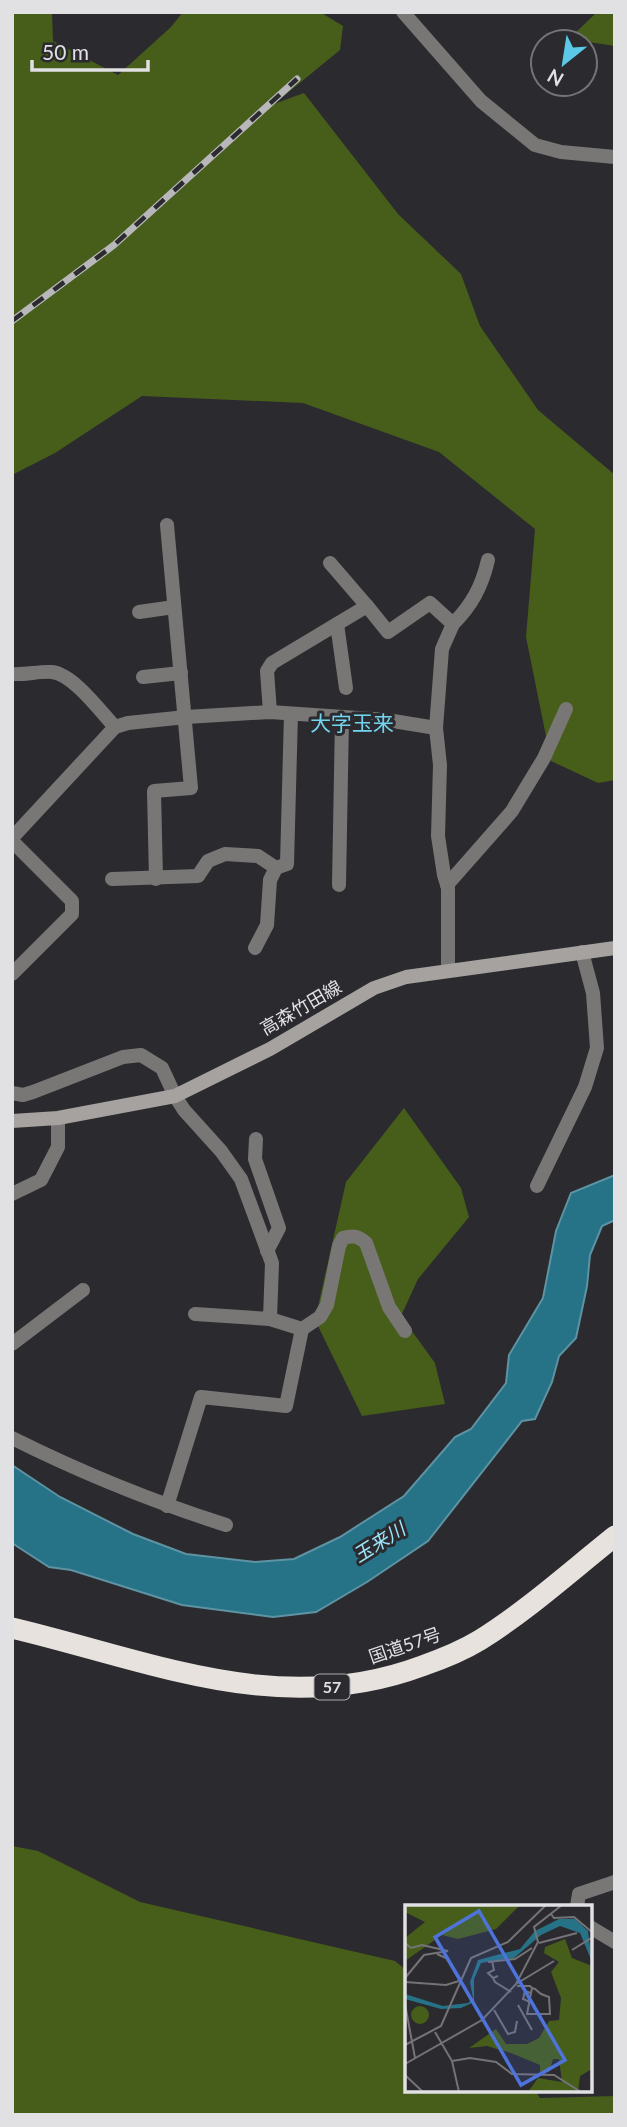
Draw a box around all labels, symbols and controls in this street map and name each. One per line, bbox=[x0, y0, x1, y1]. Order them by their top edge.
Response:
scale bar bbox=[32, 28, 147, 72]
north arrow bbox=[529, 28, 599, 98]
text: 50 m bbox=[42, 39, 89, 64]
text: N bbox=[543, 65, 567, 92]
district label: 大字玉来 bbox=[310, 710, 394, 735]
street label: 高森竹田線 bbox=[256, 975, 345, 1039]
water label: 玉来川 bbox=[348, 1516, 411, 1566]
street label: 国道57号 bbox=[366, 1622, 444, 1668]
road number: 57 bbox=[314, 1674, 350, 1700]
inset map bbox=[405, 1905, 592, 2092]

